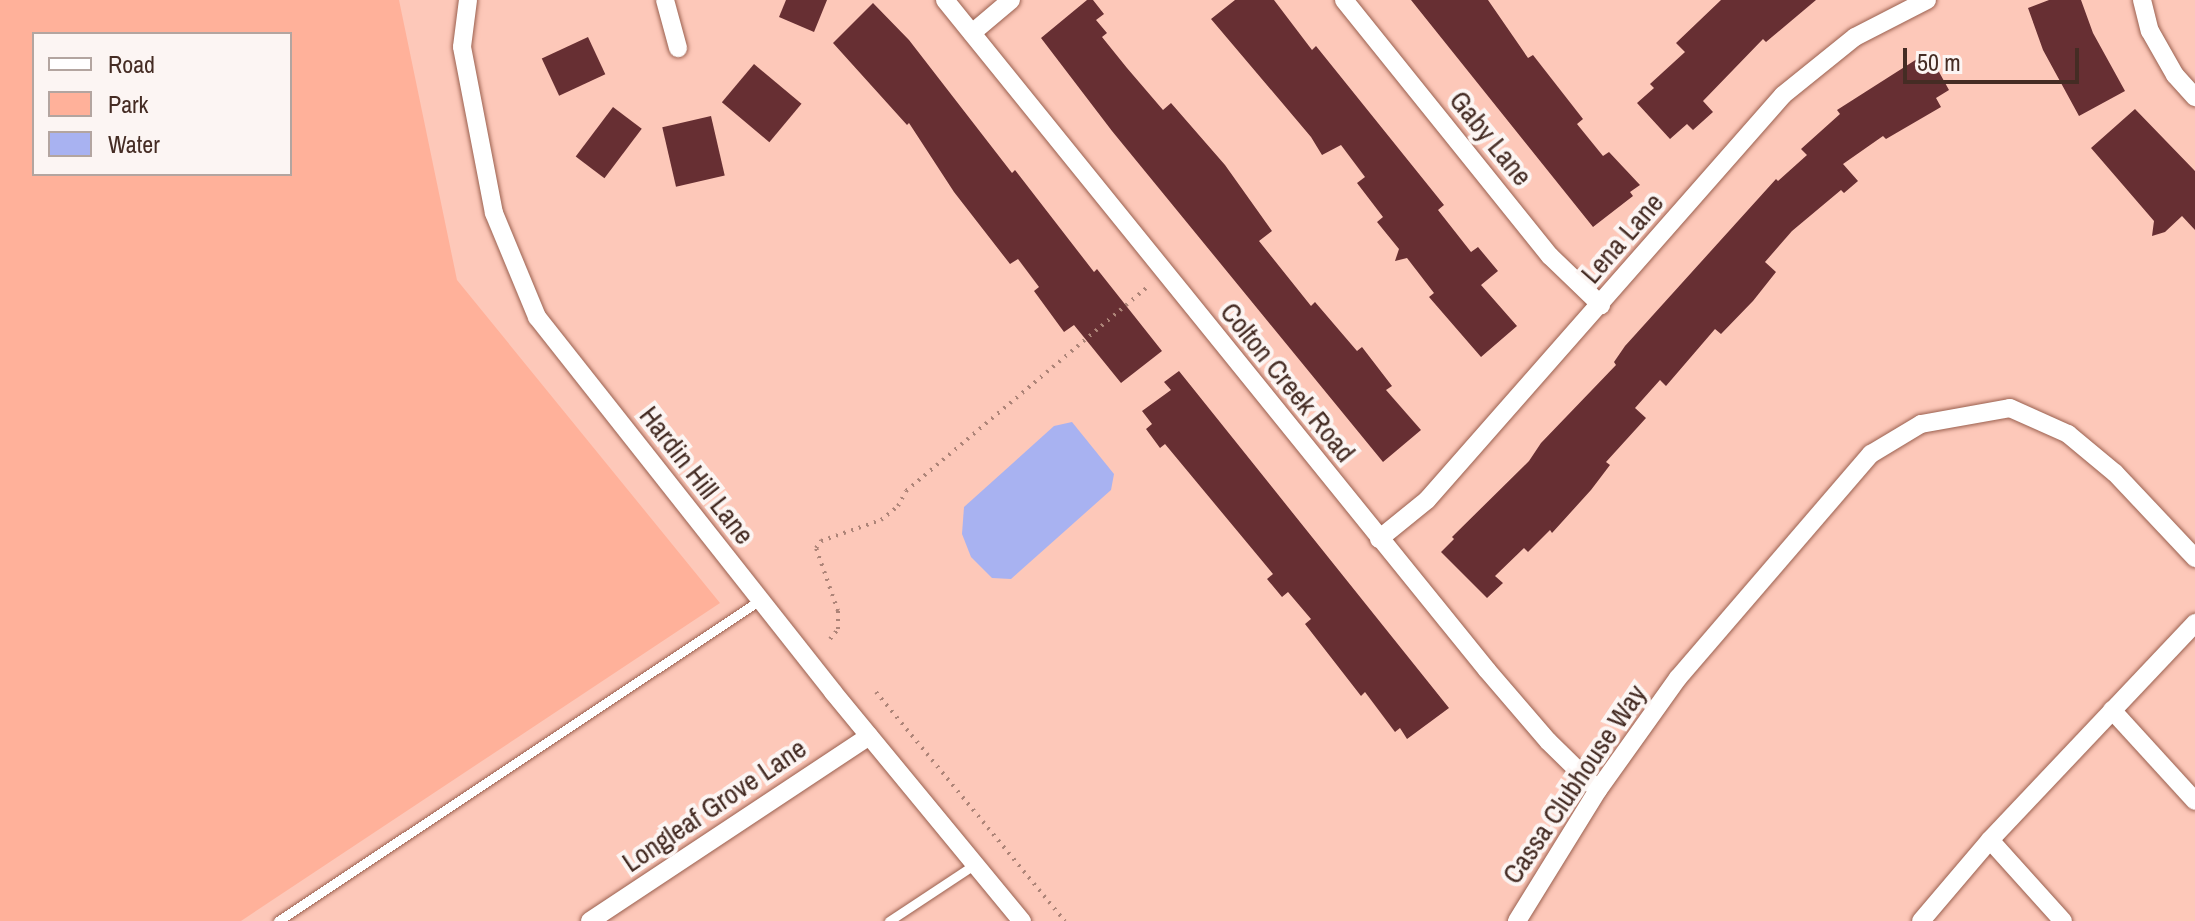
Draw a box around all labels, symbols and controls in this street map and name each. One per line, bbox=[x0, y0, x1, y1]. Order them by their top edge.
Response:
legend bbox=[32, 32, 292, 176]
scale bar bbox=[1907, 32, 2083, 82]
text: 50 m bbox=[1917, 46, 1961, 78]
text: Road bbox=[108, 48, 155, 80]
street label: Gaby Lane bbox=[1443, 84, 1539, 192]
text: Park bbox=[108, 88, 148, 120]
text: Water bbox=[108, 128, 160, 160]
street label: Lena Lane bbox=[1574, 186, 1670, 290]
street label: Colton Creek Road bbox=[1214, 296, 1362, 468]
street label: Hardin Hill Lane bbox=[633, 399, 761, 551]
street label: Cassa Clubhouse Way bbox=[1495, 678, 1653, 890]
street label: Longleaf Grove Lane bbox=[616, 731, 812, 879]

